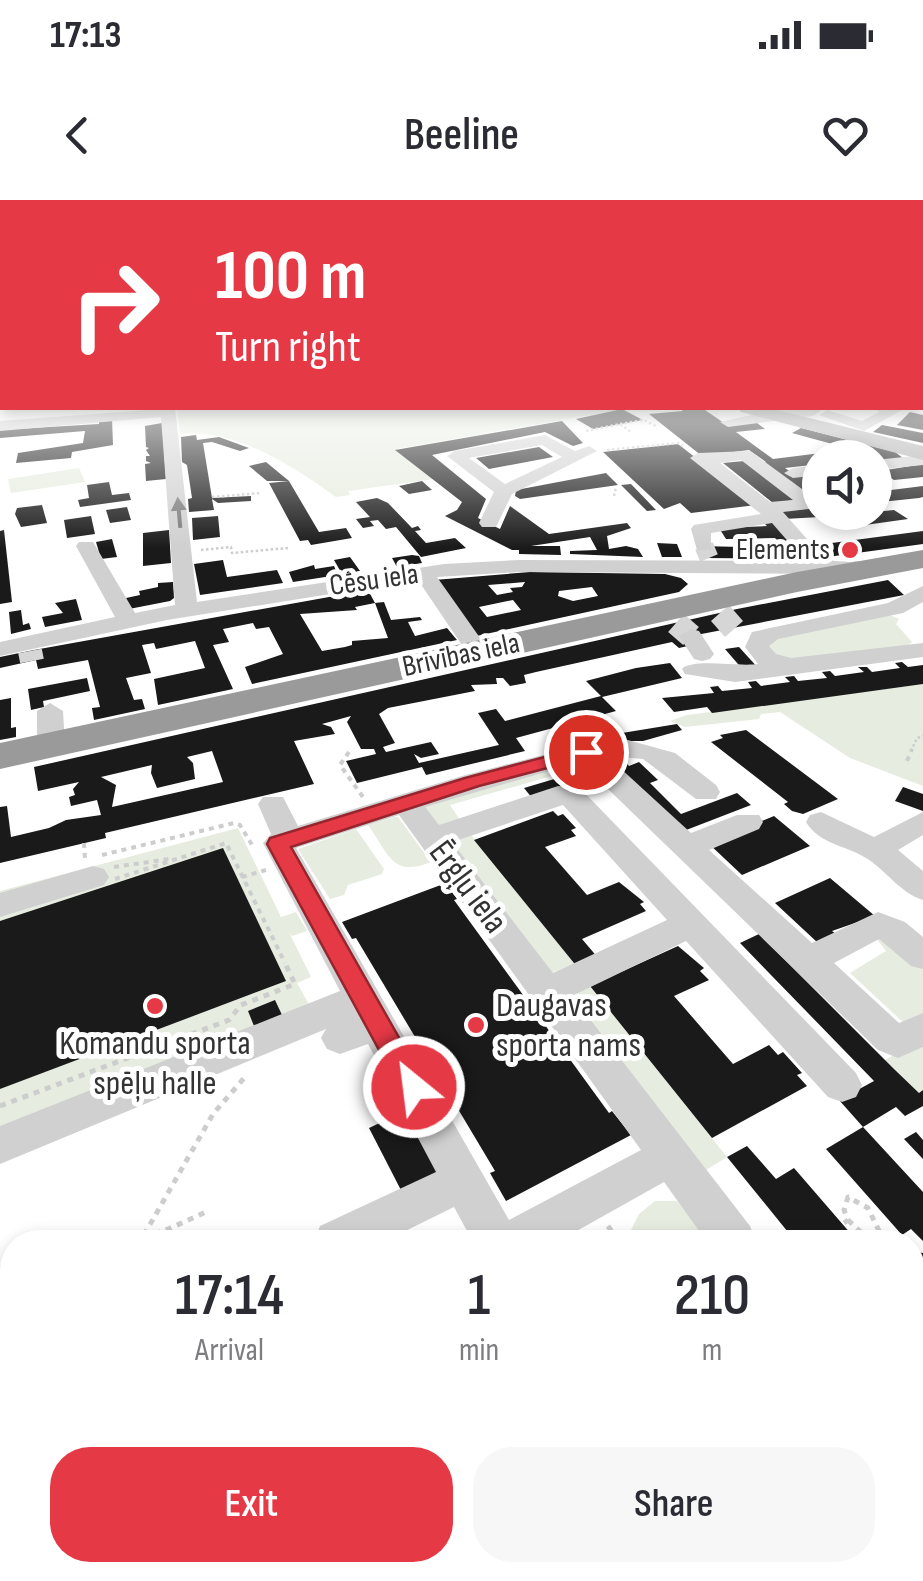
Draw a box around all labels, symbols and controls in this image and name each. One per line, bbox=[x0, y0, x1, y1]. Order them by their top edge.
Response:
text: 17:13 bbox=[50, 13, 121, 58]
icon: back bbox=[50, 108, 105, 163]
text: Beeline bbox=[404, 108, 519, 163]
icon: heart bbox=[818, 108, 873, 163]
text: 100 m bbox=[215, 235, 366, 319]
icon: right bbox=[50, 240, 180, 370]
text: Turn right bbox=[215, 320, 361, 375]
map controls bbox=[802, 440, 892, 530]
button: sound bbox=[802, 440, 892, 530]
one-way arrow bbox=[171, 496, 187, 528]
place label: Elements bbox=[736, 532, 830, 568]
marker: Elements bbox=[839, 539, 861, 561]
street label: Cēsu iela bbox=[327, 556, 421, 604]
street label: Brīvības iela bbox=[399, 625, 523, 685]
pin bbox=[544, 710, 629, 795]
icon: arrive bbox=[559, 725, 614, 780]
street label: Ērgļu iela bbox=[419, 832, 517, 942]
place label: Daugavas sporta nams bbox=[496, 984, 641, 1067]
marker: Komandu sporta spēļu halle bbox=[144, 995, 166, 1017]
marker: Daugavas sporta nams bbox=[465, 1014, 487, 1036]
place label: Komandu sporta spēļu halle bbox=[59, 1022, 251, 1105]
position arrow bbox=[362, 1035, 466, 1139]
text: 17:14 bbox=[175, 1260, 284, 1332]
text: 1 bbox=[468, 1260, 490, 1332]
text: 210 bbox=[674, 1260, 750, 1332]
text: Arrival bbox=[195, 1331, 264, 1370]
text: min bbox=[459, 1331, 499, 1370]
text: m bbox=[702, 1331, 722, 1370]
button: Exit bbox=[50, 1447, 453, 1562]
button: Share bbox=[473, 1447, 875, 1562]

